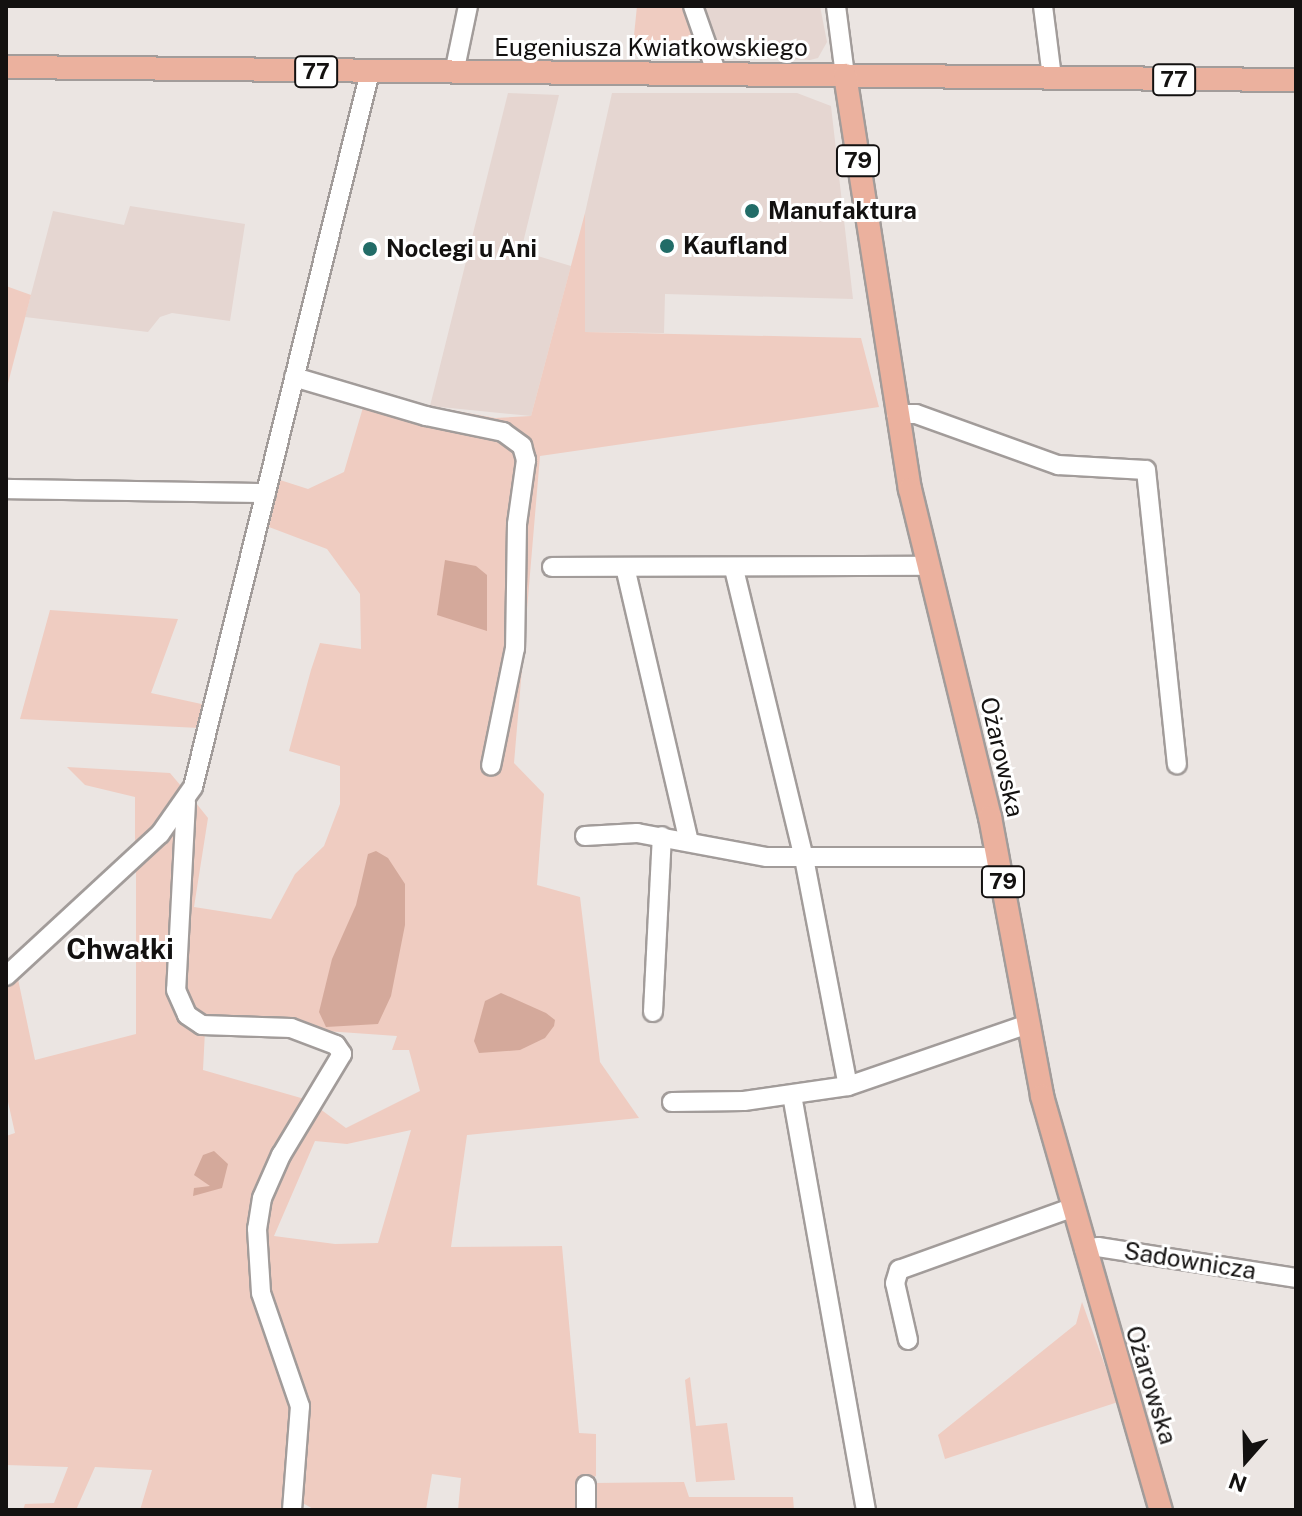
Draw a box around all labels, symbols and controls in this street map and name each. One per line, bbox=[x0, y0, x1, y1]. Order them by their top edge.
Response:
street label: Eugeniusza Kwiatkowskiego bbox=[494, 34, 808, 62]
road number: 77 bbox=[294, 54, 338, 90]
road number: 77 bbox=[1152, 62, 1196, 98]
road number: 79 bbox=[834, 143, 882, 179]
place label: Manufaktura bbox=[768, 197, 917, 225]
marker: Manufaktura bbox=[743, 202, 761, 220]
place label: Kaufland bbox=[683, 232, 788, 260]
place label: Noclegi u Ani bbox=[386, 235, 537, 263]
marker: Kaufland bbox=[658, 237, 676, 255]
marker: Noclegi u Ani bbox=[361, 240, 379, 258]
street label: Ożarowska bbox=[974, 694, 1030, 820]
road number: 79 bbox=[979, 864, 1027, 900]
district label: Chwałki bbox=[66, 932, 174, 966]
street label: Sadownicza bbox=[1122, 1236, 1258, 1286]
street label: Ożarowska bbox=[1119, 1322, 1183, 1448]
north arrow bbox=[1206, 1420, 1286, 1500]
text: N bbox=[1225, 1467, 1250, 1498]

